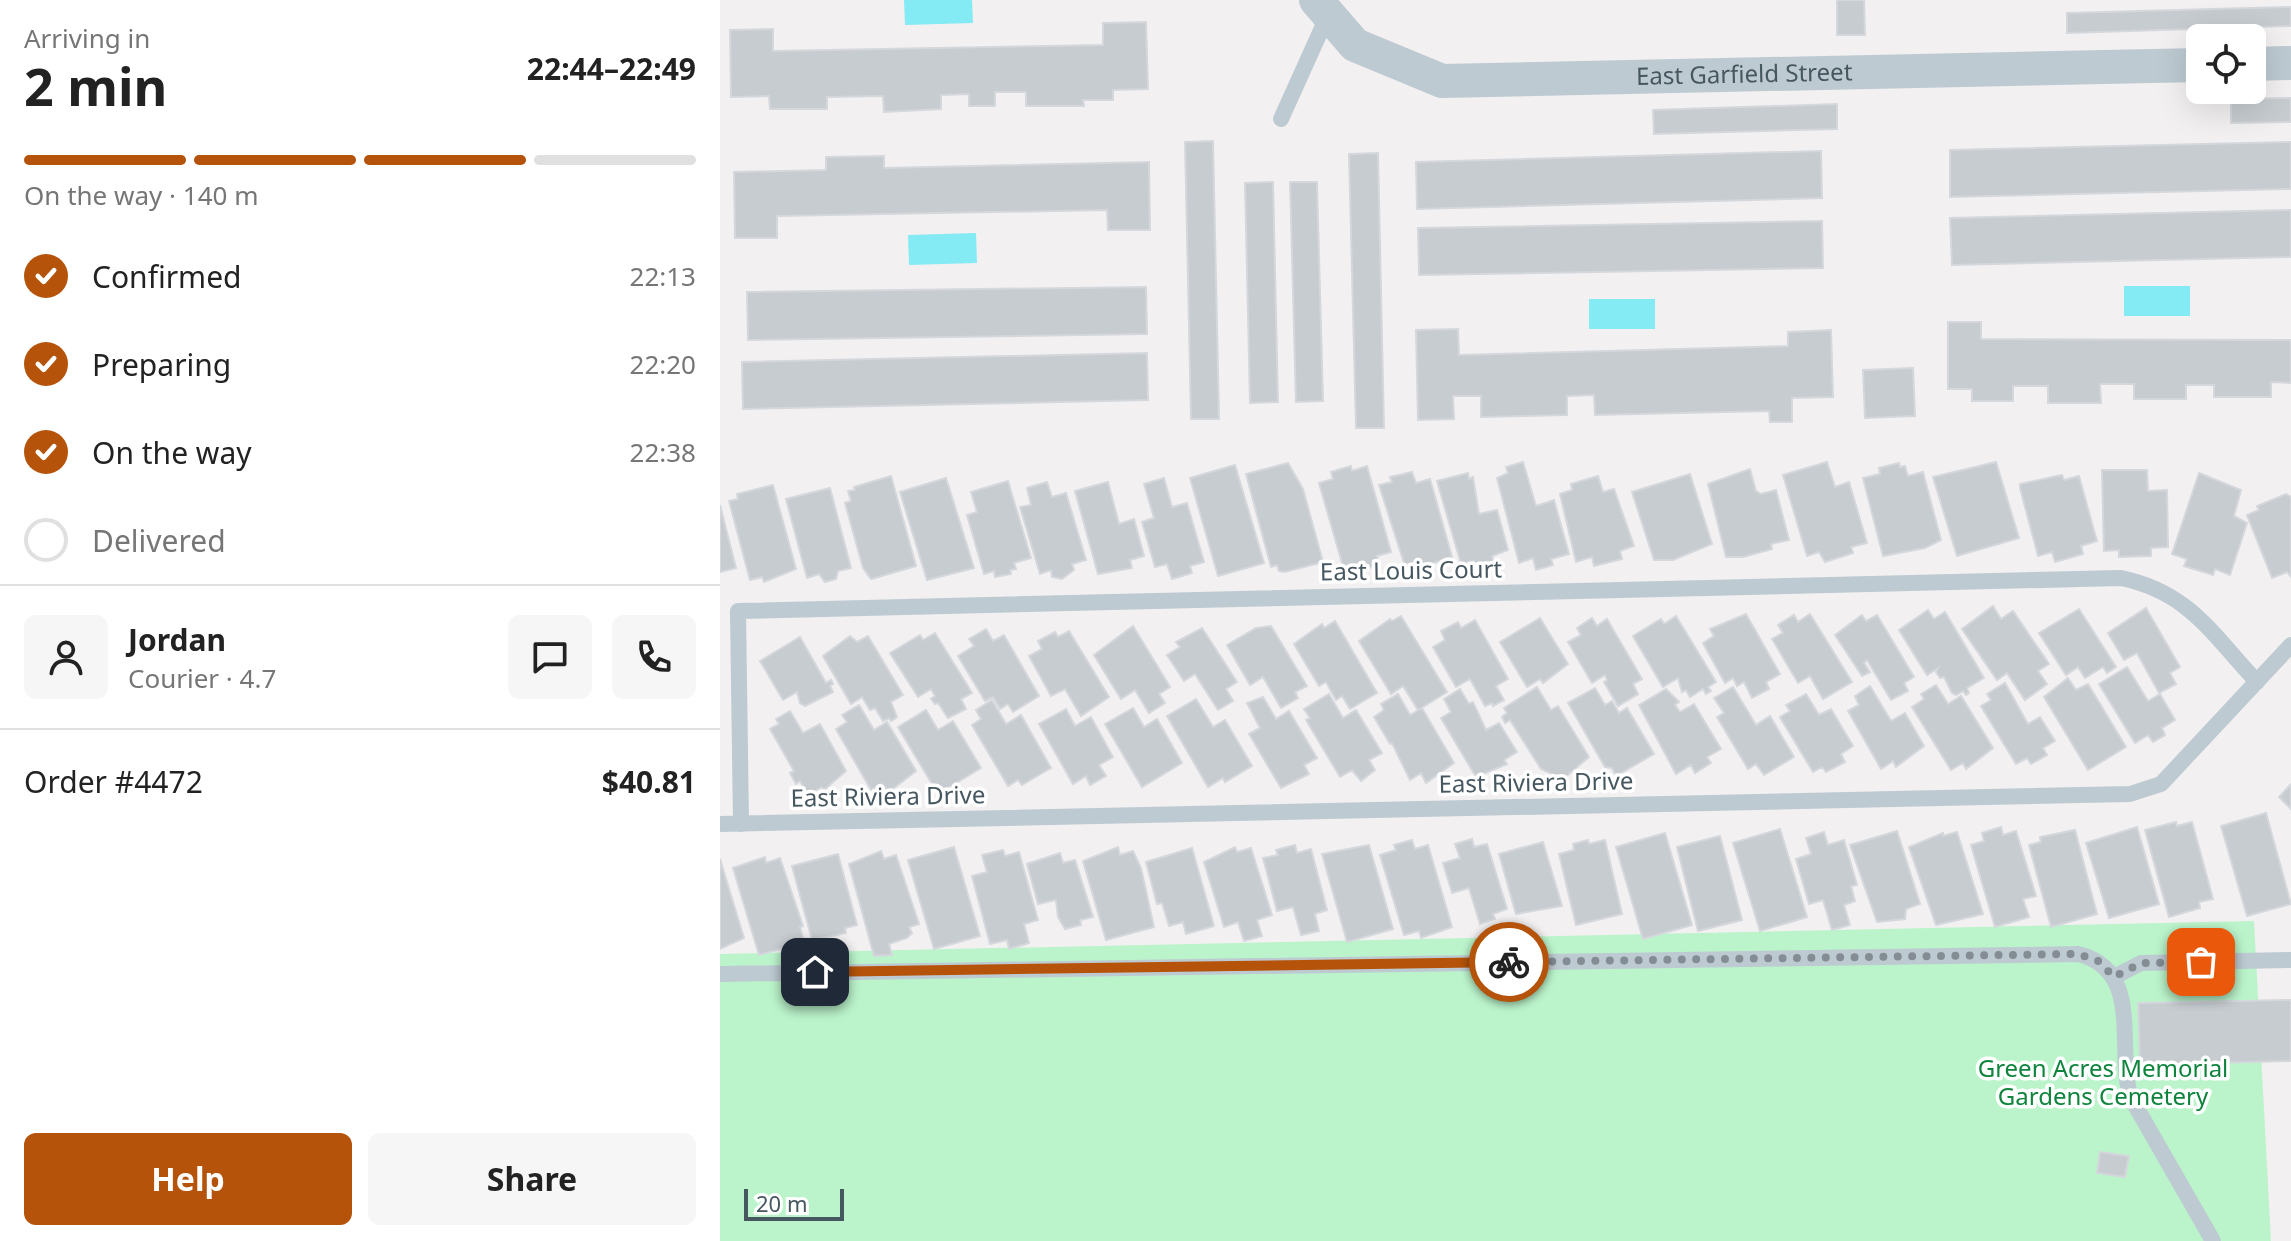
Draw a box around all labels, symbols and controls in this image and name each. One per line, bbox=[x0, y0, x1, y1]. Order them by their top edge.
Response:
text: Arriving in bbox=[24, 20, 150, 56]
map controls bbox=[2186, 24, 2266, 104]
button: locate bbox=[2186, 24, 2266, 104]
text: 22:44–22:49 bbox=[527, 48, 696, 89]
text: 2 min bbox=[24, 50, 167, 121]
street label: East Garfield Street bbox=[1636, 54, 1853, 92]
text: On the way · 140 m bbox=[24, 177, 258, 213]
icon: check bbox=[24, 254, 68, 298]
text: Confirmed bbox=[92, 256, 242, 297]
text: 22:13 bbox=[630, 258, 696, 294]
icon: check bbox=[24, 342, 68, 386]
text: Preparing bbox=[92, 344, 231, 385]
text: 22:20 bbox=[630, 346, 696, 382]
icon: check bbox=[24, 430, 68, 474]
text: On the way bbox=[92, 432, 252, 473]
text: 22:38 bbox=[630, 434, 696, 470]
text: Delivered bbox=[92, 520, 226, 561]
street label: East Louis Court bbox=[1320, 551, 1503, 588]
button: person bbox=[24, 615, 108, 699]
button: chat bbox=[508, 615, 592, 699]
button: phone bbox=[612, 615, 696, 699]
text: Jordan bbox=[128, 619, 226, 660]
text: Courier · 4.7 bbox=[128, 660, 276, 696]
text: Order #4472 bbox=[24, 761, 203, 802]
text: $40.81 bbox=[602, 761, 696, 802]
street label: East Riviera Drive bbox=[1438, 763, 1634, 800]
street label: East Riviera Drive bbox=[790, 777, 986, 814]
courier bbox=[1469, 922, 1549, 1002]
pin bbox=[2167, 928, 2235, 996]
pin bbox=[781, 938, 849, 1006]
icon: bike bbox=[1487, 940, 1531, 984]
icon: bag bbox=[2179, 940, 2223, 984]
icon: home bbox=[793, 950, 837, 994]
park label: Green Acres Memorial Gardens Cemetery bbox=[1978, 1051, 2228, 1112]
button: Help bbox=[24, 1133, 352, 1225]
button: Share bbox=[368, 1133, 696, 1225]
scale bar bbox=[744, 1185, 844, 1221]
text: 20 m bbox=[756, 1188, 807, 1218]

